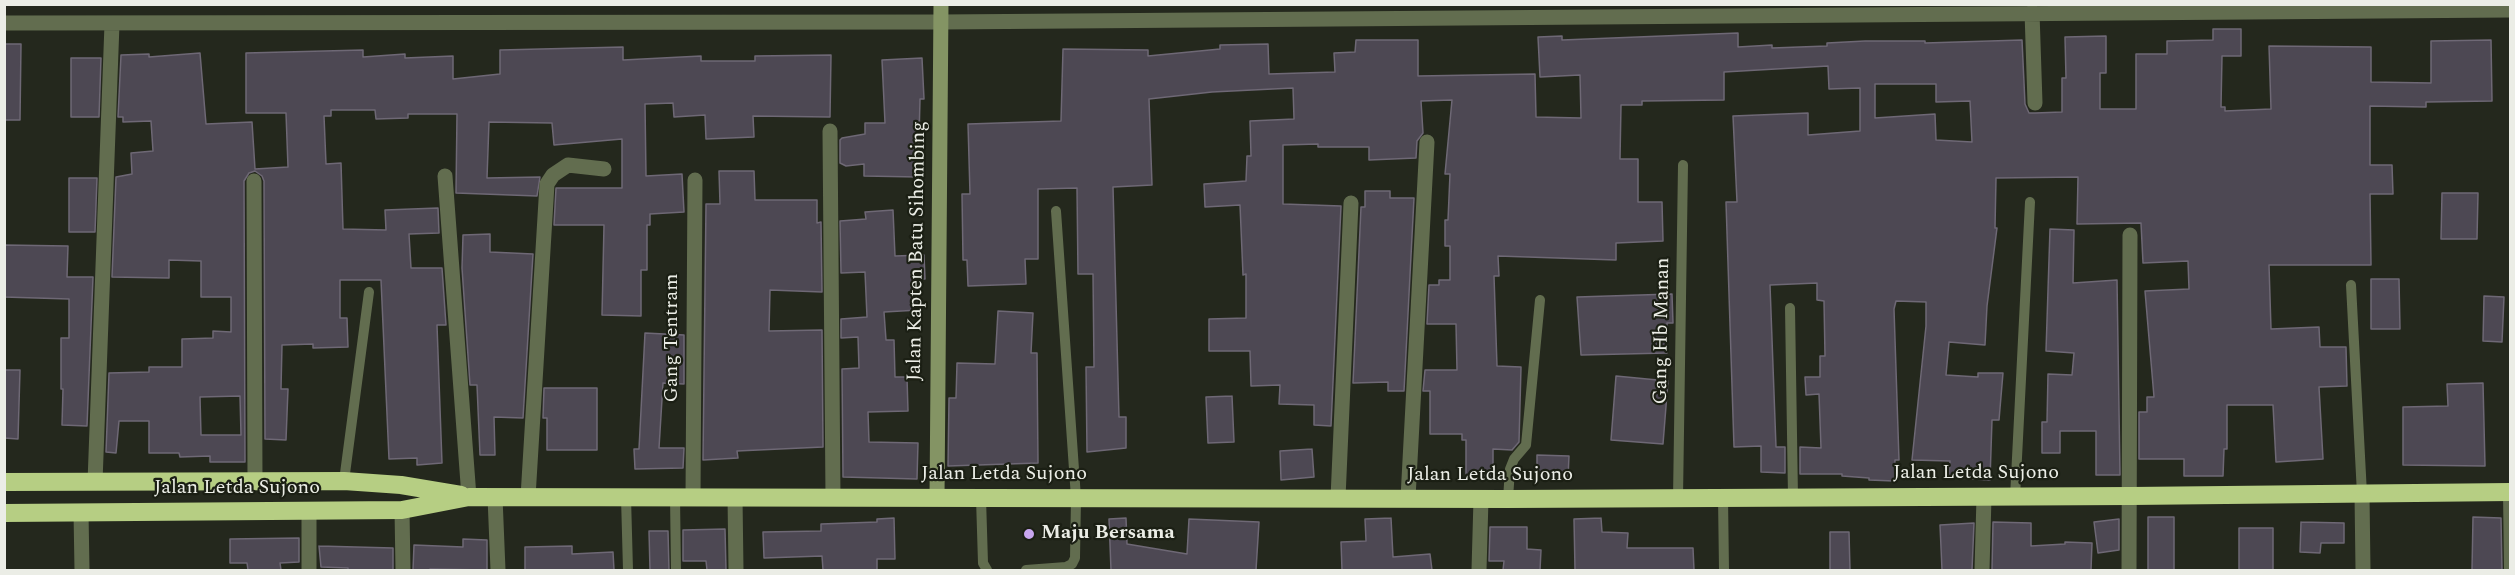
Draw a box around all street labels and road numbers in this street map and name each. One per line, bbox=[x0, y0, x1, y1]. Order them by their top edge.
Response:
street label: Jalan Kapten Batu Sihombing bbox=[904, 121, 932, 381]
street label: Gang Hb Manan bbox=[1650, 257, 1676, 405]
street label: Gang Tentram bbox=[661, 274, 685, 402]
street label: Jalan Letda Sujono bbox=[1893, 462, 2059, 486]
street label: Jalan Letda Sujono bbox=[921, 463, 1087, 487]
street label: Jalan Letda Sujono bbox=[1407, 464, 1573, 488]
street label: Jalan Letda Sujono bbox=[154, 477, 320, 501]

